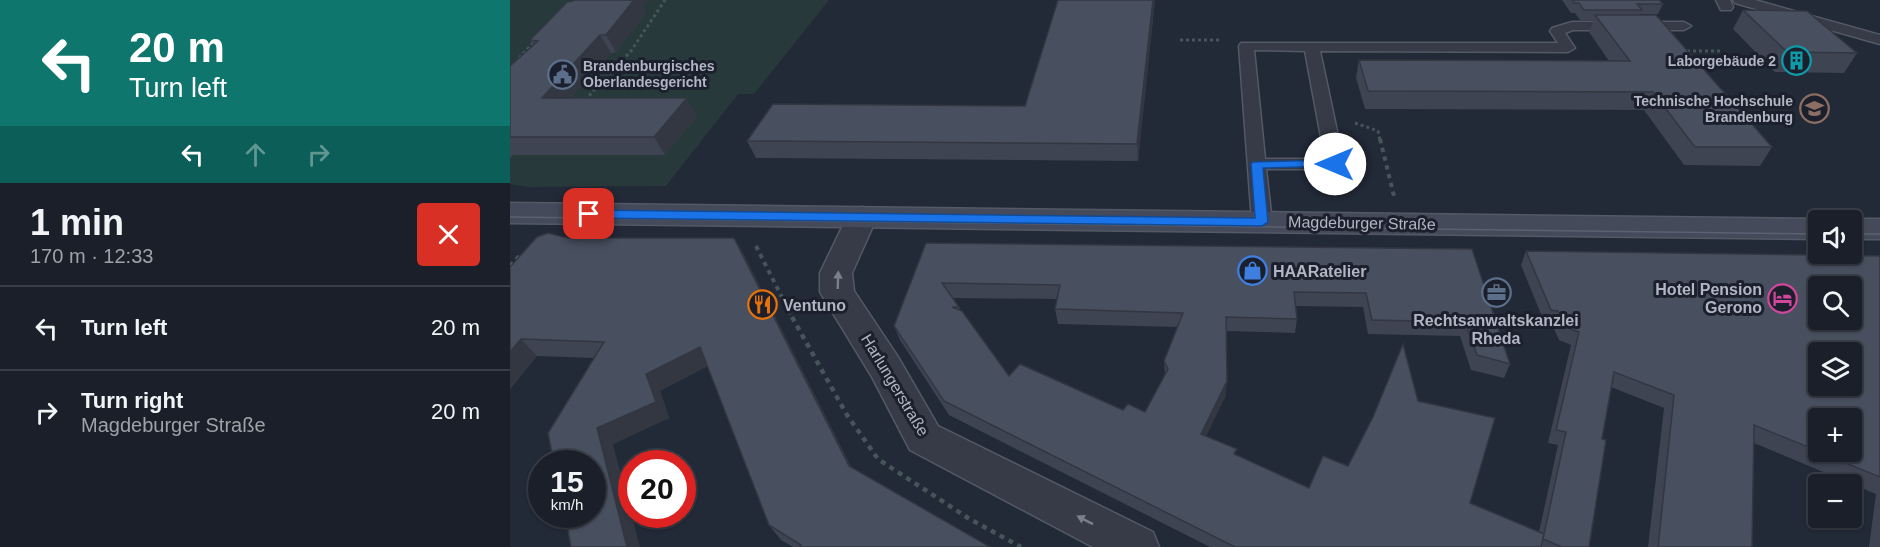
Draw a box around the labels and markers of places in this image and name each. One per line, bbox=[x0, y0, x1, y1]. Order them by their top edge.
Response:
building icon: Laborgebäude 2 bbox=[1781, 45, 1813, 77]
place label: Laborgebäude 2 bbox=[1668, 53, 1776, 69]
public building icon: Brandenburgisches Oberlandesgericht bbox=[546, 58, 578, 90]
place label: Brandenburgisches Oberlandesgericht bbox=[583, 58, 715, 90]
place label: Technische Hochschule Brandenburg bbox=[1634, 93, 1793, 125]
school or university icon: Technische Hochschule Brandenburg bbox=[1798, 93, 1830, 125]
pin bbox=[563, 188, 614, 239]
shop icon: HAARatelier bbox=[1236, 255, 1268, 287]
place label: HAARatelier bbox=[1273, 263, 1366, 280]
office icon: Rechtsanwaltskanzlei Rheda bbox=[1480, 276, 1512, 308]
place label: Hotel Pension Gerono bbox=[1655, 281, 1762, 316]
hotel icon: Hotel Pension Gerono bbox=[1767, 282, 1799, 314]
restaurant icon: Ventuno bbox=[746, 289, 778, 321]
place label: Ventuno bbox=[783, 297, 846, 314]
place label: Rechtsanwaltskanzlei Rheda bbox=[1413, 312, 1579, 347]

